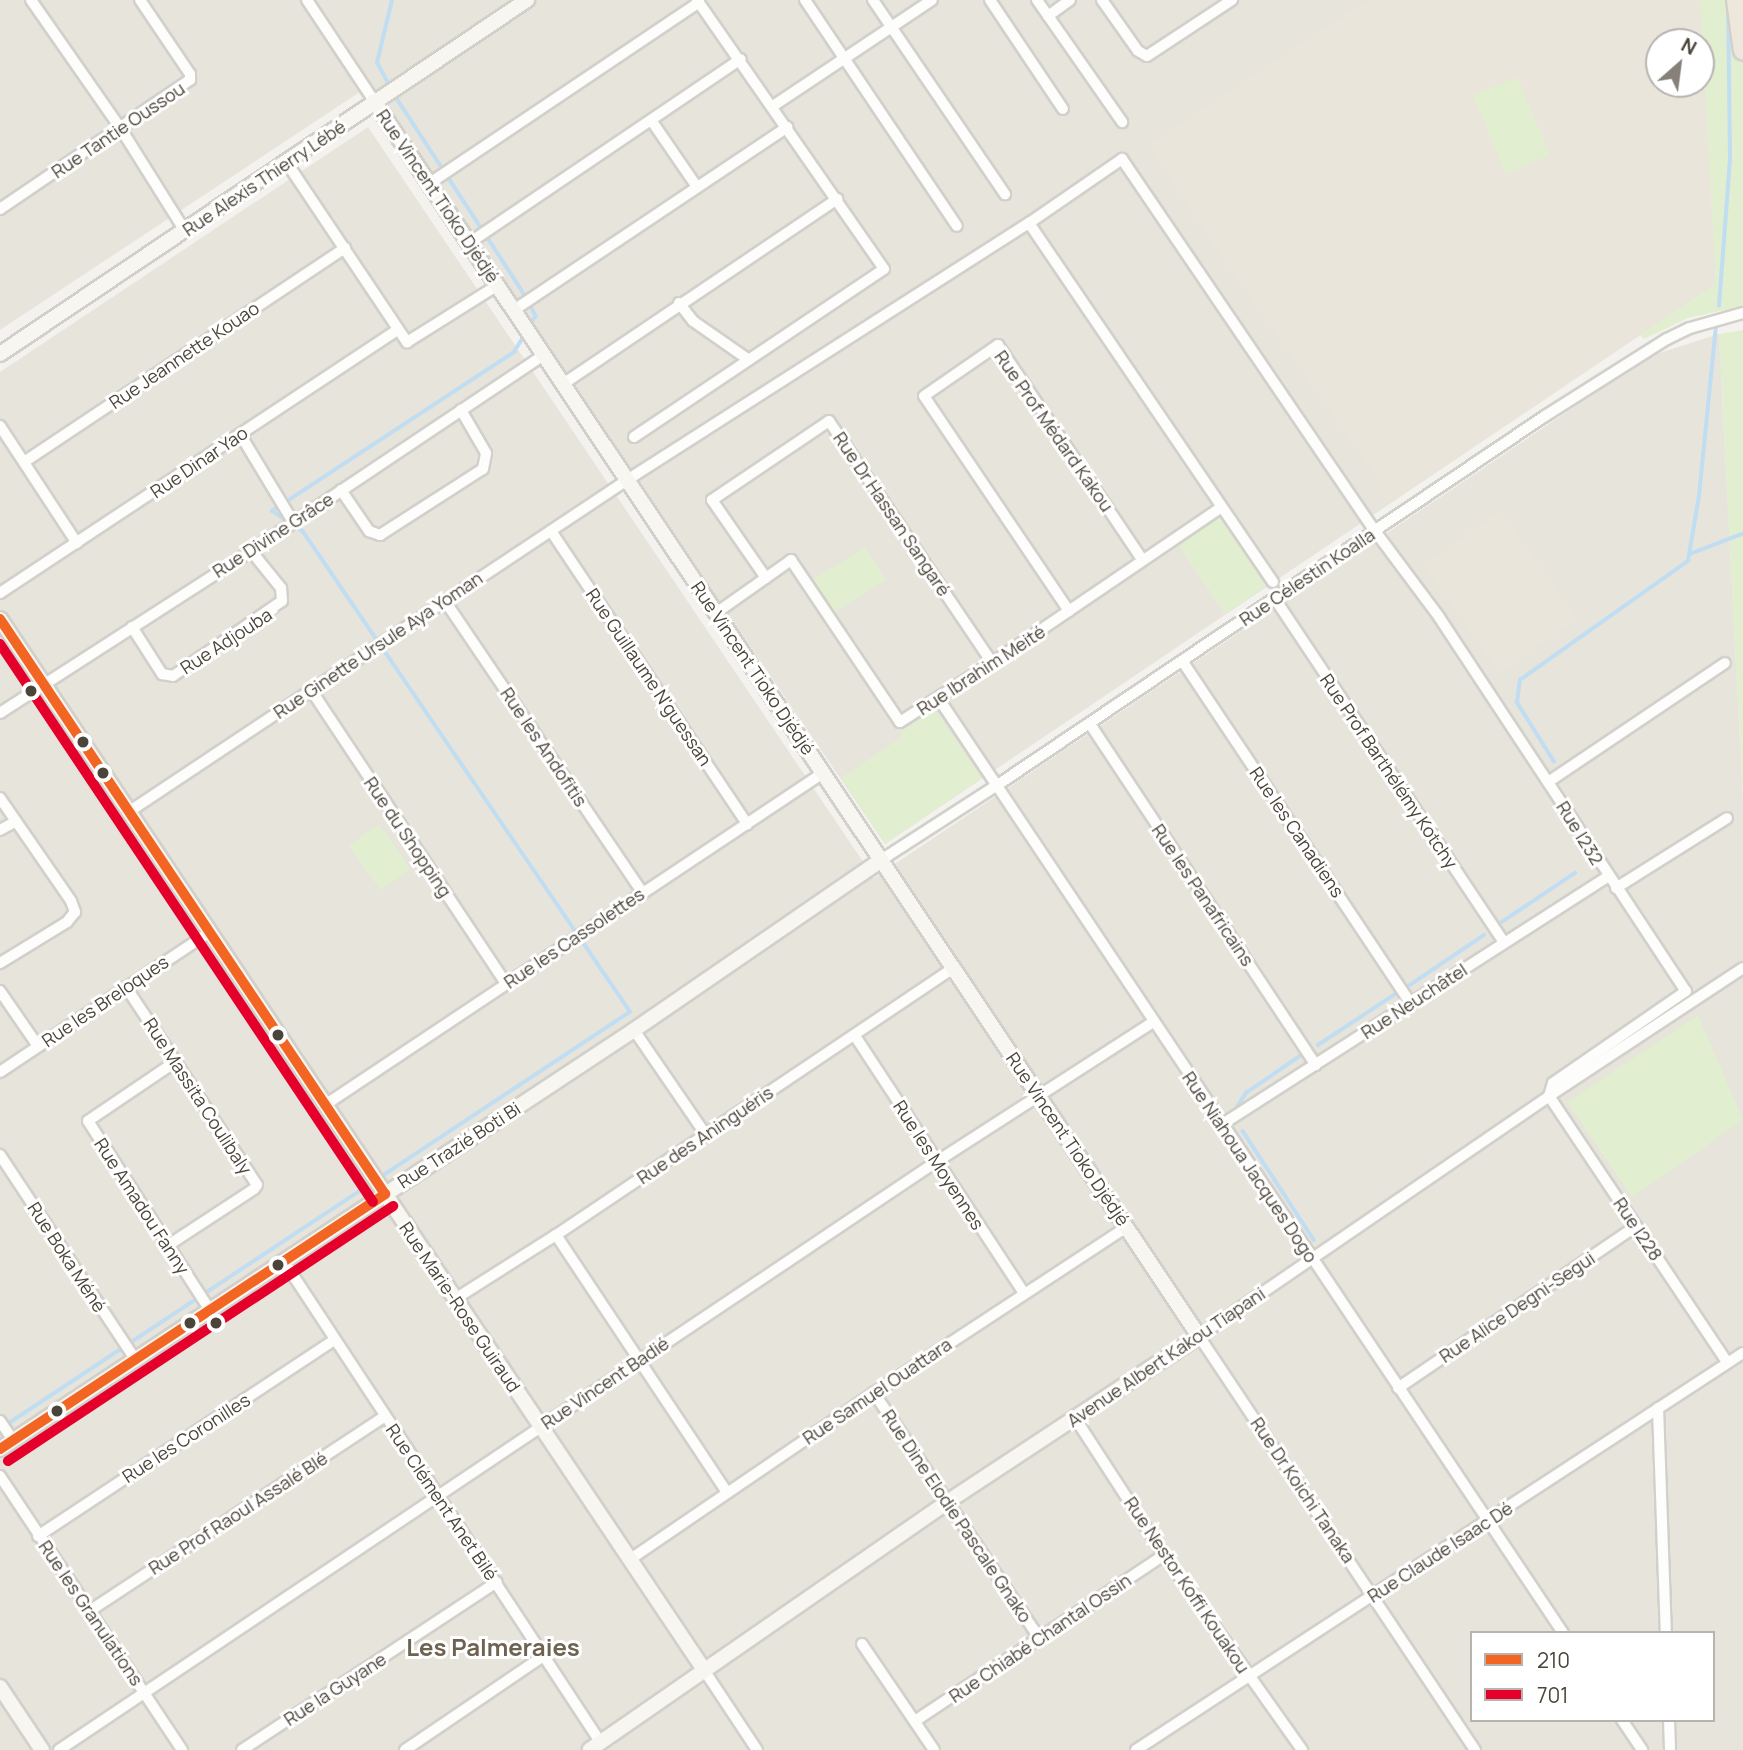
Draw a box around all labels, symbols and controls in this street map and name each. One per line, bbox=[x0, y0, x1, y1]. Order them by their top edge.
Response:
north arrow bbox=[1645, 28, 1715, 98]
text: N bbox=[1677, 32, 1701, 61]
street label: Rue Tantie Oussou bbox=[47, 77, 189, 183]
street label: Rue Vincent Tioko Djédjé bbox=[372, 105, 504, 287]
street label: Rue Alexis Thierry Lébé bbox=[179, 115, 349, 241]
street label: Rue Jeannette Kouao bbox=[105, 297, 263, 413]
street label: Rue Prof Médard Kakou bbox=[990, 346, 1118, 516]
street label: Rue Dinar Yao bbox=[146, 422, 252, 502]
street label: Rue Dr Hassan Sangaré bbox=[829, 428, 955, 600]
street label: Rue Divine Grâce bbox=[209, 488, 337, 582]
street label: Rue Célestin Koalla bbox=[1235, 524, 1379, 630]
street label: Rue Ginette Ursule Aya Yoman bbox=[269, 567, 487, 723]
street label: Rue Vincent Tioko Djédjé bbox=[687, 577, 819, 759]
street label: Rue Guillaume N'guessan bbox=[582, 584, 716, 770]
street label: Rue Adjouba bbox=[176, 603, 276, 679]
street label: Rue Ibrahim Meité bbox=[913, 621, 1049, 719]
street label: Rue Prof Barthélémy Kotchy bbox=[1316, 670, 1462, 872]
street label: Rue les Andofitis bbox=[496, 683, 592, 811]
unlabelled marker bbox=[24, 684, 38, 698]
unlabelled marker bbox=[76, 735, 90, 749]
street label: Rue les Canadiens bbox=[1245, 763, 1349, 901]
unlabelled marker bbox=[96, 766, 110, 780]
street label: Rue du Shopping bbox=[360, 773, 456, 901]
street label: Rue I232 bbox=[1552, 797, 1608, 869]
street label: Rue les Panafricains bbox=[1148, 820, 1258, 970]
street label: Rue les Cassolettes bbox=[500, 883, 648, 993]
street label: Rue les Breloques bbox=[38, 951, 172, 1051]
street label: Rue Neuchâtel bbox=[1357, 959, 1471, 1043]
street label: Rue Massita Coulibaly bbox=[139, 1014, 257, 1178]
unlabelled marker bbox=[271, 1028, 285, 1042]
street label: Rue Vincent Tioko Djédjé bbox=[1002, 1048, 1134, 1230]
street label: Rue Niahoua Jacques Dogo bbox=[1178, 1067, 1322, 1267]
street label: Rue des Aninguéris bbox=[633, 1081, 777, 1189]
street label: Rue les Moyennes bbox=[889, 1096, 989, 1234]
street label: Rue Trazié Boti Bi bbox=[394, 1097, 524, 1193]
street label: Rue Amadou Fanny bbox=[90, 1134, 194, 1278]
street label: Rue I228 bbox=[1609, 1193, 1667, 1265]
street label: Rue Boka Méné bbox=[23, 1198, 111, 1316]
street label: Rue Marie-Rose Guiraud bbox=[395, 1218, 525, 1396]
street label: Rue Alice Degni-Segui bbox=[1435, 1247, 1599, 1367]
unlabelled marker bbox=[271, 1258, 285, 1272]
street label: Avenue Albert Kakou Tiapani bbox=[1063, 1283, 1269, 1431]
unlabelled marker bbox=[183, 1316, 197, 1330]
unlabelled marker bbox=[209, 1316, 223, 1330]
street label: Rue Vincent Badié bbox=[537, 1332, 673, 1434]
street label: Rue Samuel Ouattara bbox=[799, 1333, 955, 1449]
street label: Rue les Coronilles bbox=[118, 1389, 254, 1487]
unlabelled marker bbox=[50, 1404, 64, 1418]
street label: Rue Dine Elodie Pascale Gnako bbox=[878, 1405, 1036, 1627]
street label: Rue Dr Koichi Tanaka bbox=[1246, 1413, 1360, 1567]
street label: Rue Clément Anet Bilé bbox=[382, 1420, 502, 1584]
street label: Rue Prof Raoul Assalé Blé bbox=[145, 1447, 331, 1579]
street label: Rue Nestor Koffi Kouakou bbox=[1120, 1493, 1254, 1677]
street label: Rue Claude Isaac Dé bbox=[1363, 1497, 1517, 1607]
street label: Rue les Granulations bbox=[34, 1536, 148, 1690]
street label: Rue Chiabé Chantal Ossin bbox=[945, 1569, 1135, 1707]
legend bbox=[1470, 1631, 1715, 1722]
district label: Les Palmeraies bbox=[406, 1633, 580, 1661]
text: 210 bbox=[1537, 1646, 1570, 1674]
street label: Rue la Guyane bbox=[280, 1648, 390, 1730]
text: 701 bbox=[1537, 1681, 1569, 1709]

